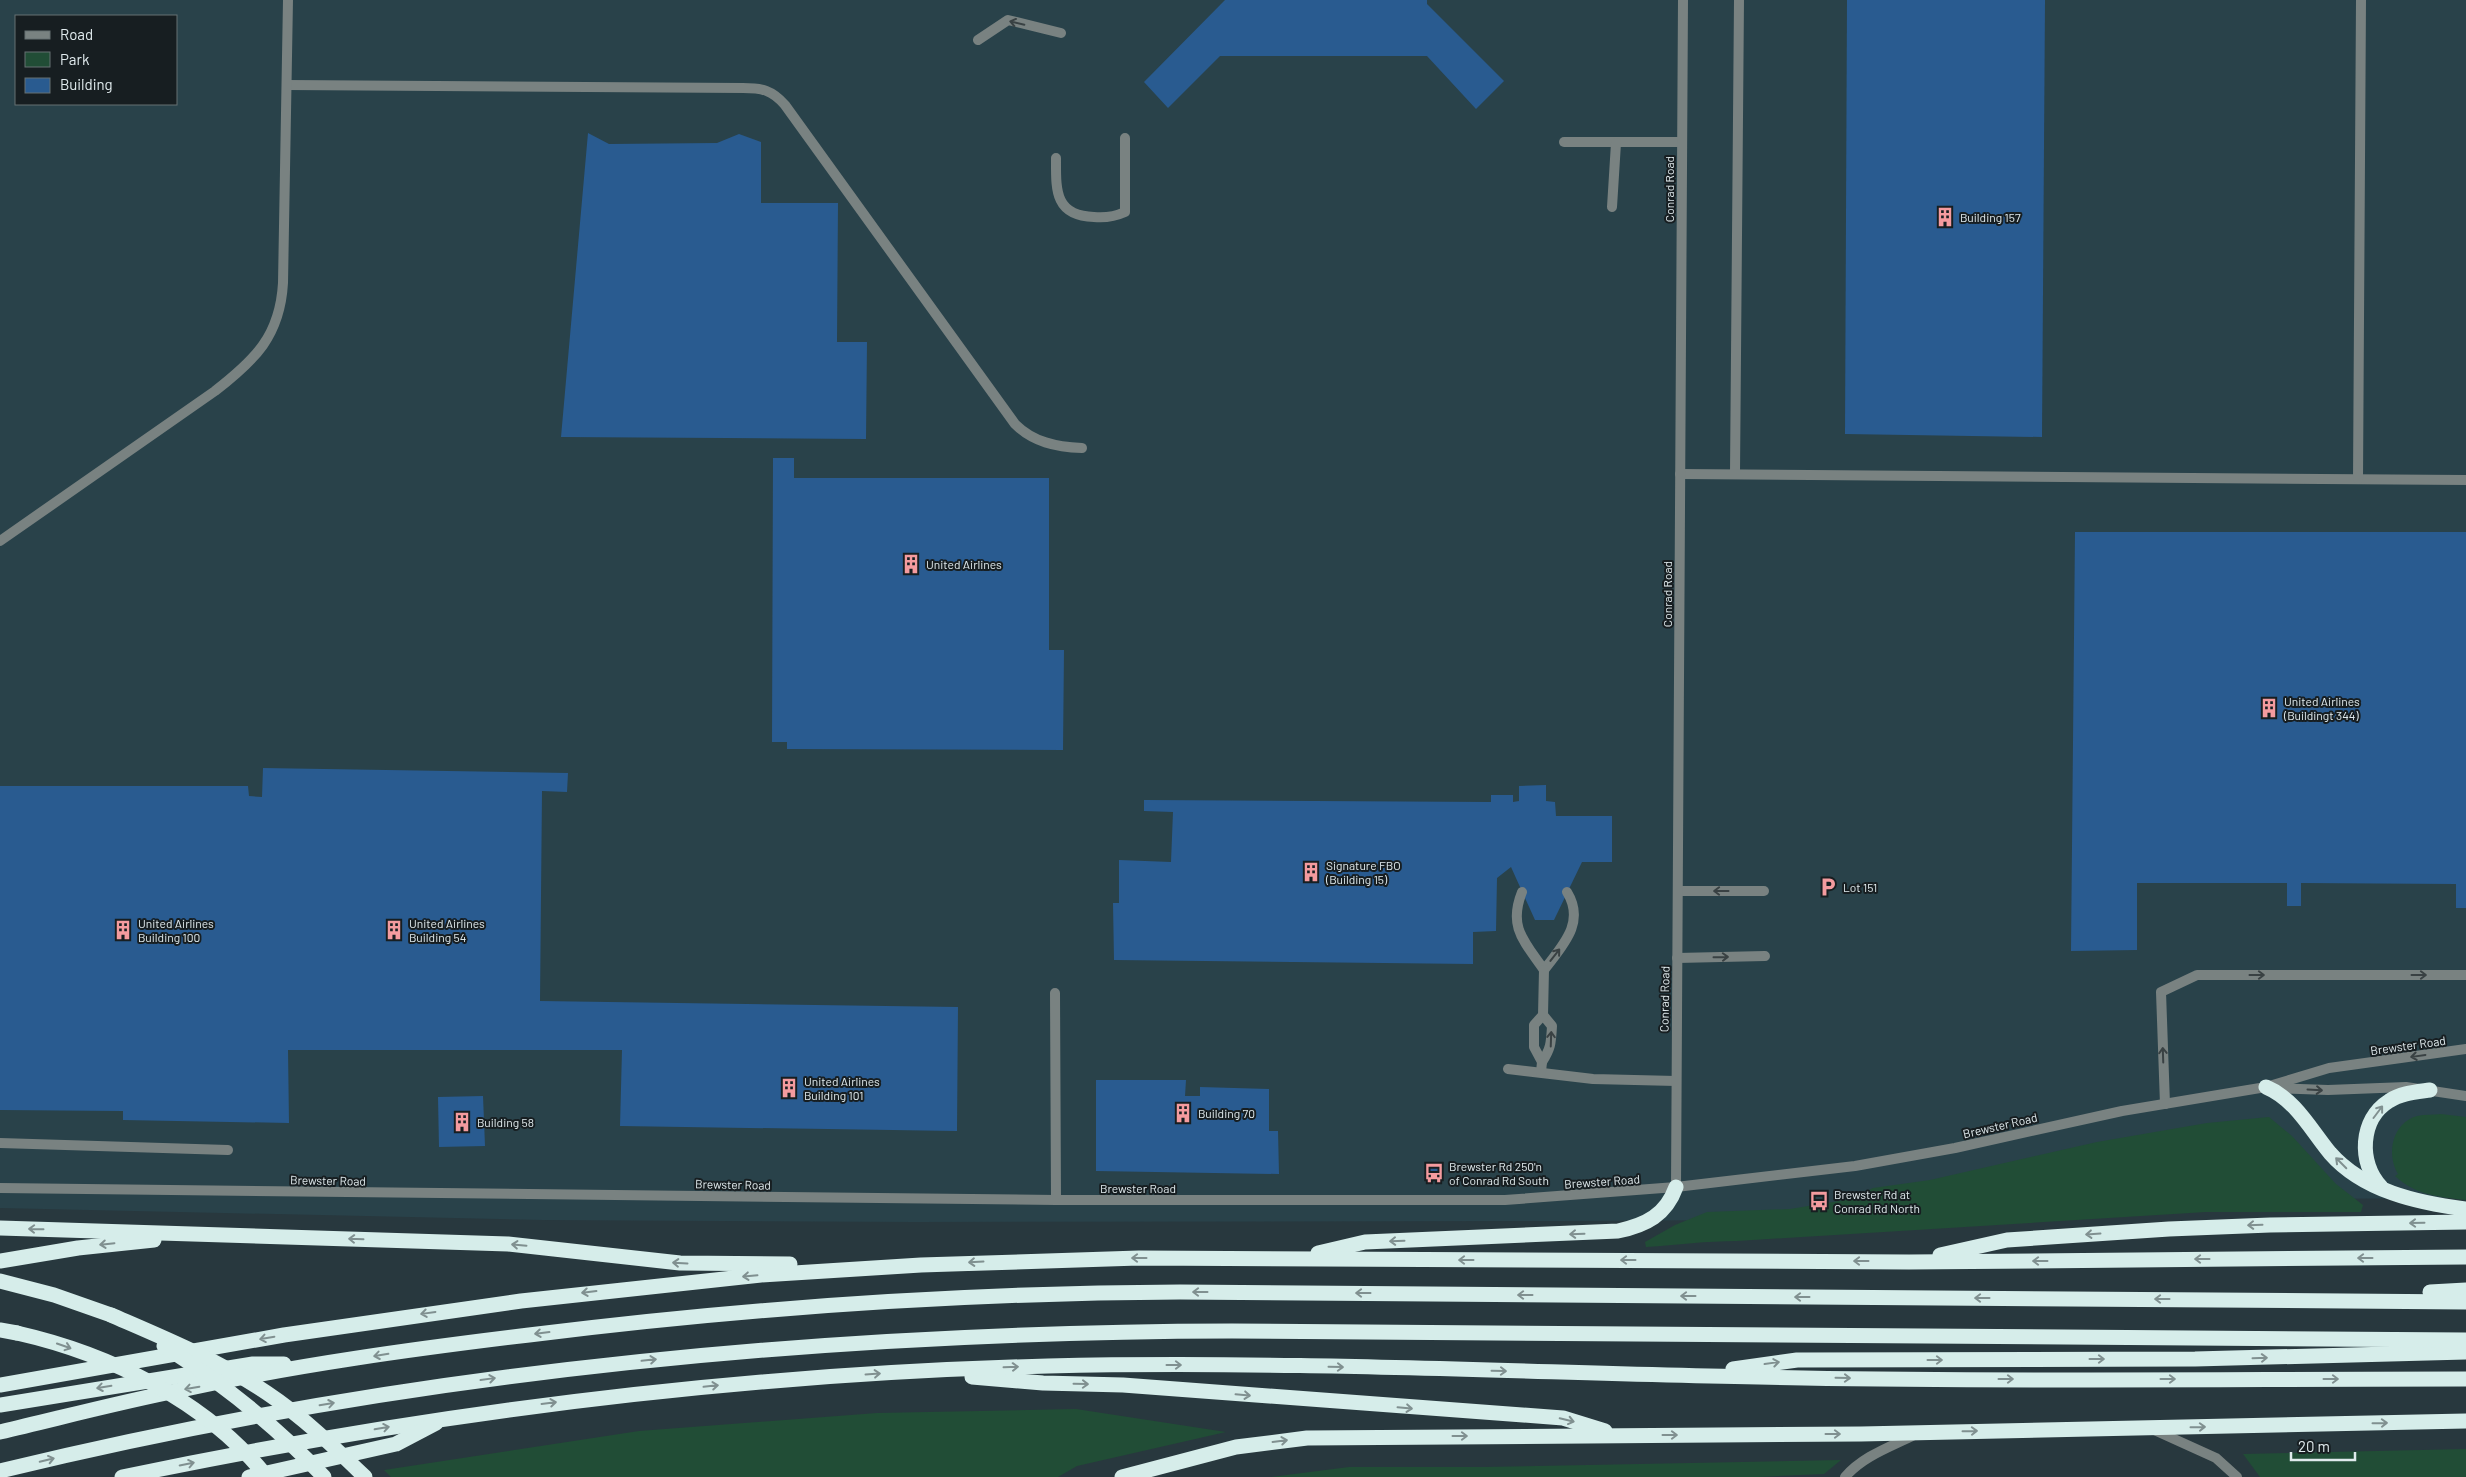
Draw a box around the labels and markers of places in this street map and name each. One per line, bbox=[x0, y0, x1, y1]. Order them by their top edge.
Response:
building icon: Building 157 bbox=[1934, 206, 1956, 228]
place label: Building 157 bbox=[1960, 210, 2021, 224]
building icon: United Airlines bbox=[900, 553, 922, 575]
place label: United Airlines bbox=[926, 557, 1002, 571]
place label: United Airlines (Buildingt 344) bbox=[2283, 694, 2360, 722]
building icon: United Airlines (Buildingt 344) bbox=[2258, 697, 2280, 719]
place label: Signature FBO (Building 15) bbox=[1325, 858, 1401, 886]
building icon: Signature FBO (Building 15) bbox=[1300, 861, 1322, 883]
parking icon: Lot 151 bbox=[1817, 876, 1839, 898]
place label: Lot 151 bbox=[1843, 880, 1877, 894]
place label: United Airlines Building 100 bbox=[138, 916, 214, 944]
place label: United Airlines Building 54 bbox=[409, 916, 485, 944]
building icon: United Airlines Building 100 bbox=[112, 919, 134, 941]
building icon: United Airlines Building 54 bbox=[383, 919, 405, 941]
place label: United Airlines Building 101 bbox=[804, 1074, 880, 1102]
building icon: United Airlines Building 101 bbox=[778, 1077, 800, 1099]
building icon: Building 70 bbox=[1172, 1102, 1194, 1124]
place label: Building 70 bbox=[1198, 1106, 1255, 1120]
building icon: Building 58 bbox=[451, 1111, 473, 1133]
place label: Building 58 bbox=[477, 1115, 534, 1129]
place label: Brewster Rd 250'n of Conrad Rd South bbox=[1449, 1159, 1549, 1187]
bus stop icon: Brewster Rd 250'n of Conrad Rd South bbox=[1423, 1162, 1445, 1184]
place label: Brewster Rd at Conrad Rd North bbox=[1834, 1187, 1920, 1215]
bus stop icon: Brewster Rd at Conrad Rd North bbox=[1808, 1190, 1830, 1212]

